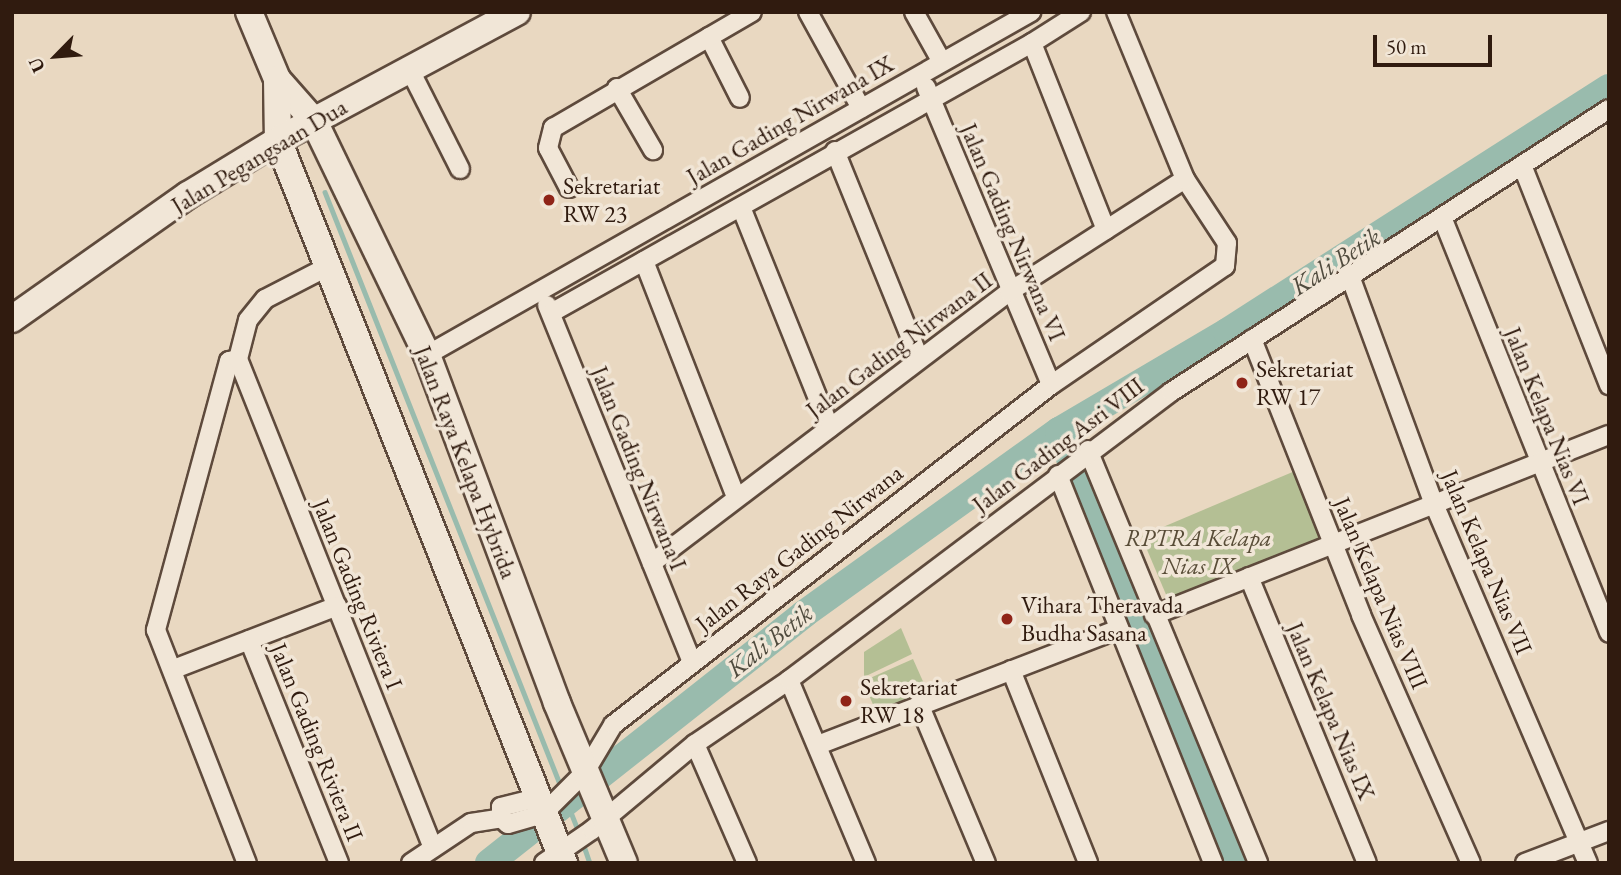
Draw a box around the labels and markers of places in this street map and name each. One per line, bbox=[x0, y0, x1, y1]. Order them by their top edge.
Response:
place label: Sekretariat RW 23 bbox=[563, 172, 660, 228]
marker: Sekretariat RW 23 bbox=[541, 192, 557, 208]
place label: Sekretariat RW 17 bbox=[1256, 355, 1353, 411]
marker: Sekretariat RW 17 bbox=[1234, 375, 1250, 391]
place label: Vihara Theravada Budha Sasana bbox=[1021, 591, 1183, 647]
marker: Vihara Theravada Budha Sasana bbox=[999, 611, 1015, 627]
place label: Sekretariat RW 18 bbox=[860, 673, 957, 729]
marker: Sekretariat RW 18 bbox=[838, 693, 854, 709]

